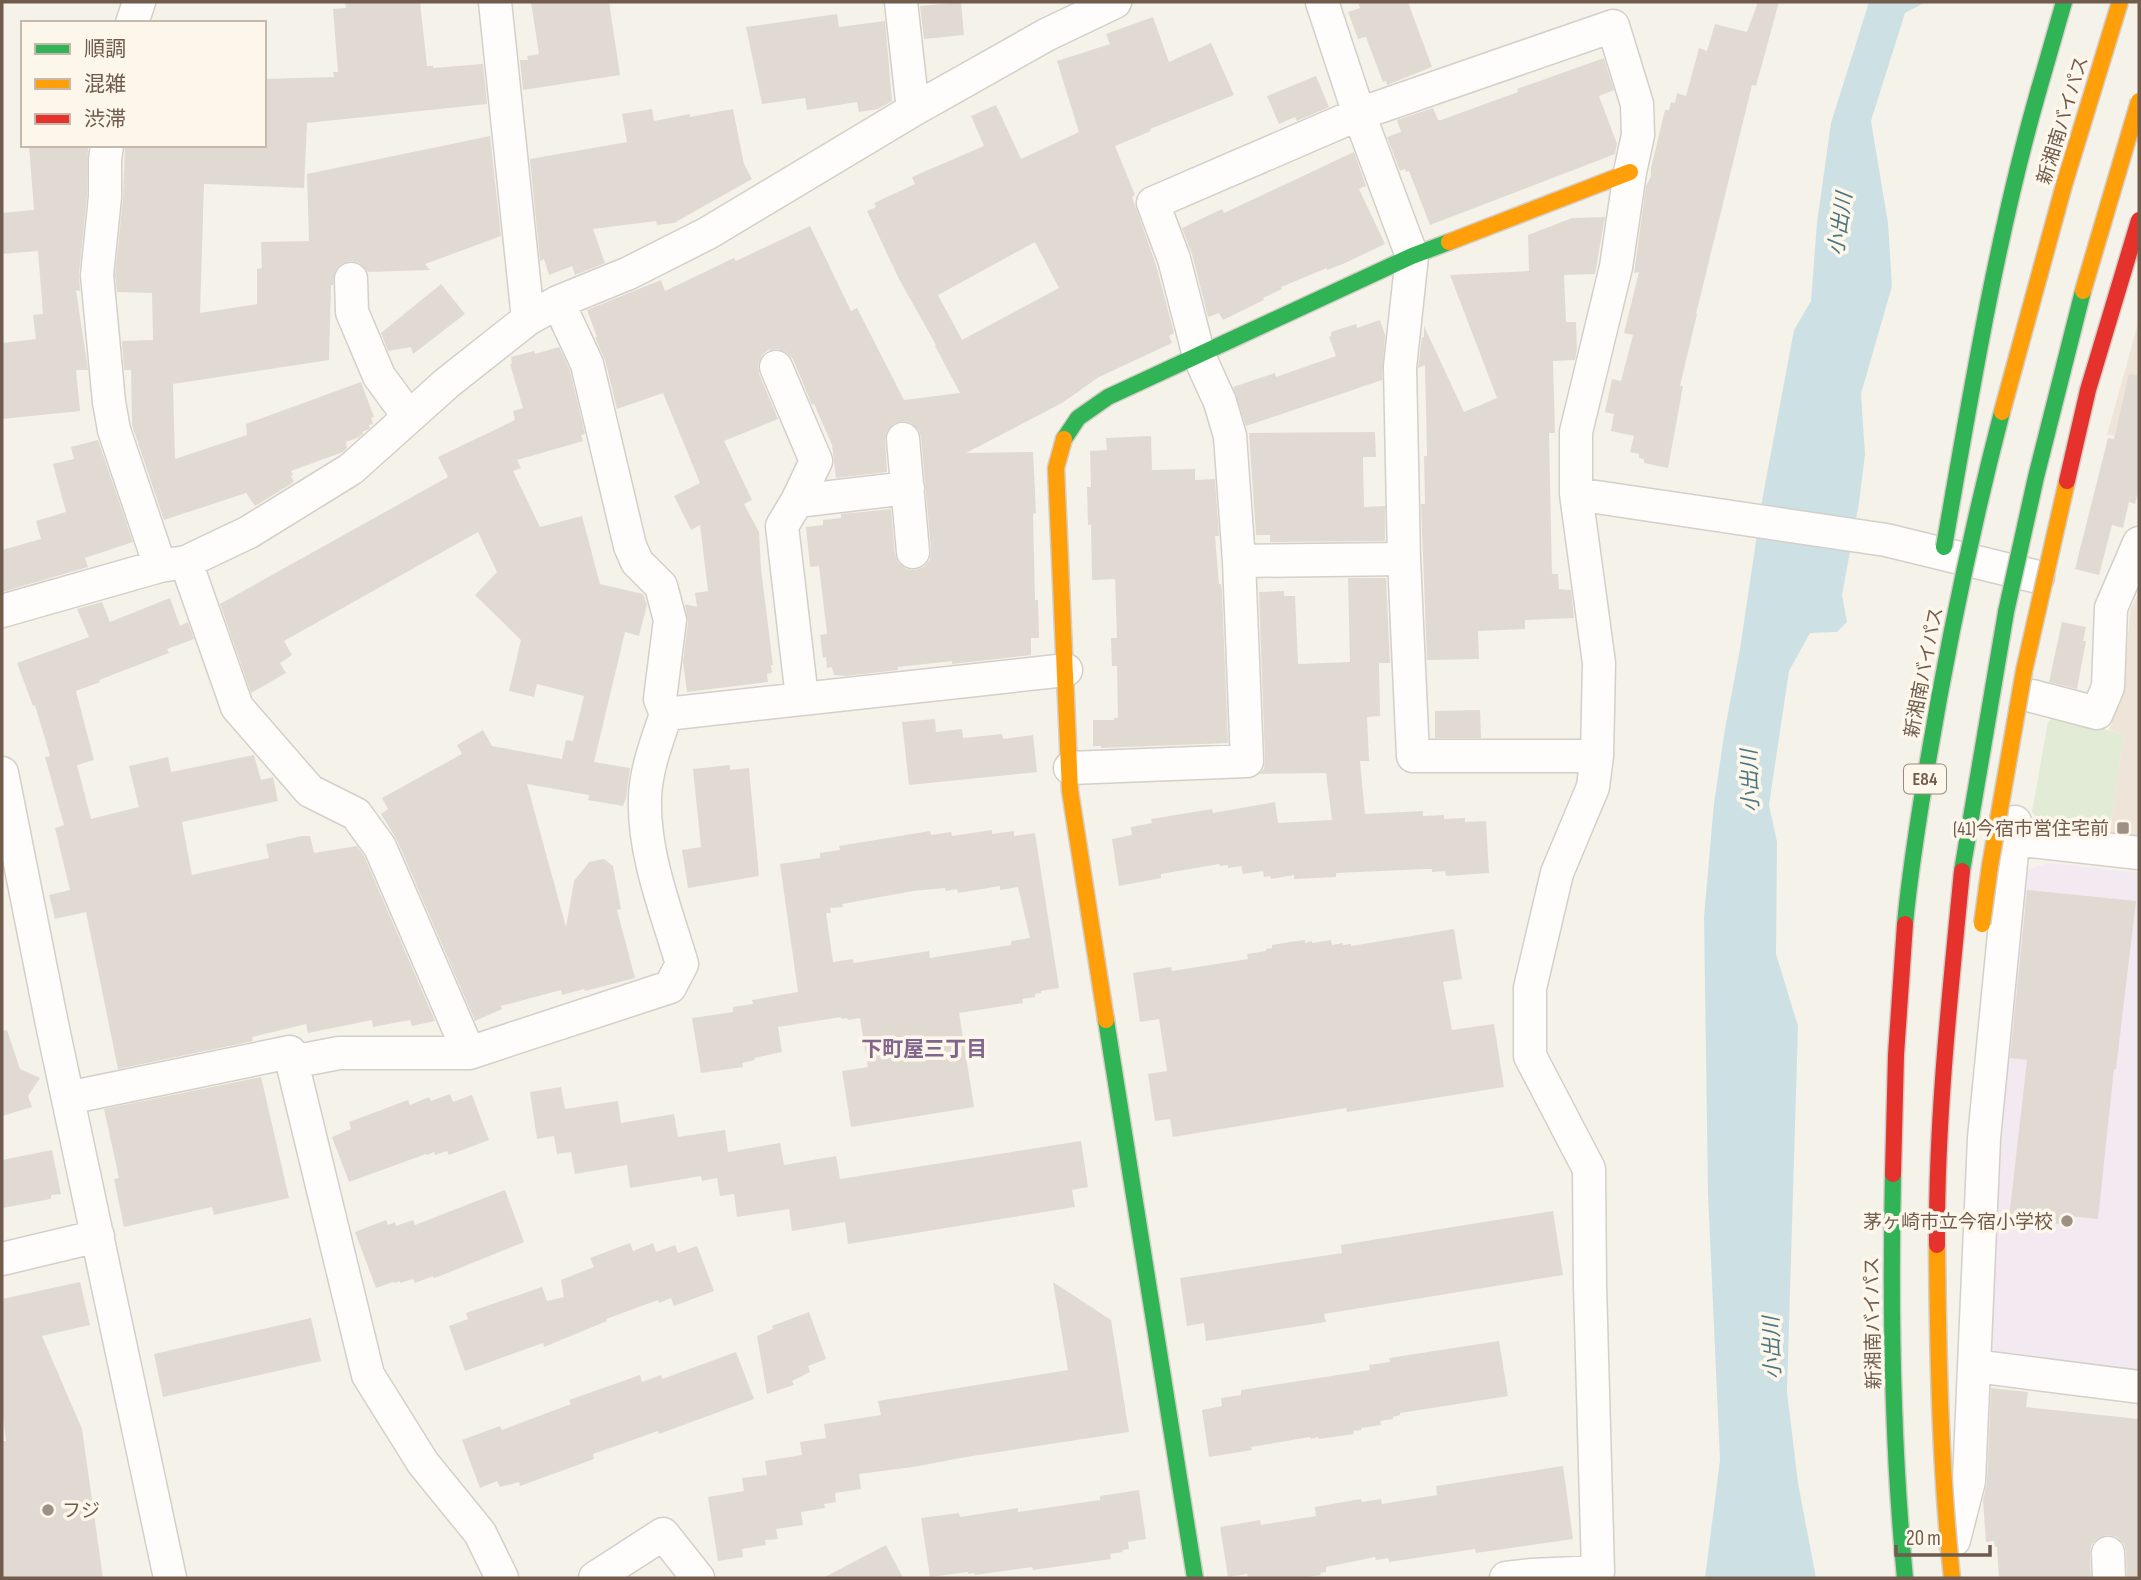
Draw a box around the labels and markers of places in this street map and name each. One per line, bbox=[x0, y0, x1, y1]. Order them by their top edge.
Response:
place label: (41)今宿市営住宅前 bbox=[1953, 818, 2109, 841]
marker: (41)今宿市営住宅前 bbox=[2115, 820, 2131, 836]
place label: 茅ヶ崎市立今宿小学校 bbox=[1863, 1211, 2053, 1234]
marker: 茅ヶ崎市立今宿小学校 bbox=[2059, 1213, 2075, 1229]
place label: フジ bbox=[62, 1500, 100, 1523]
marker: フジ bbox=[40, 1502, 56, 1518]

